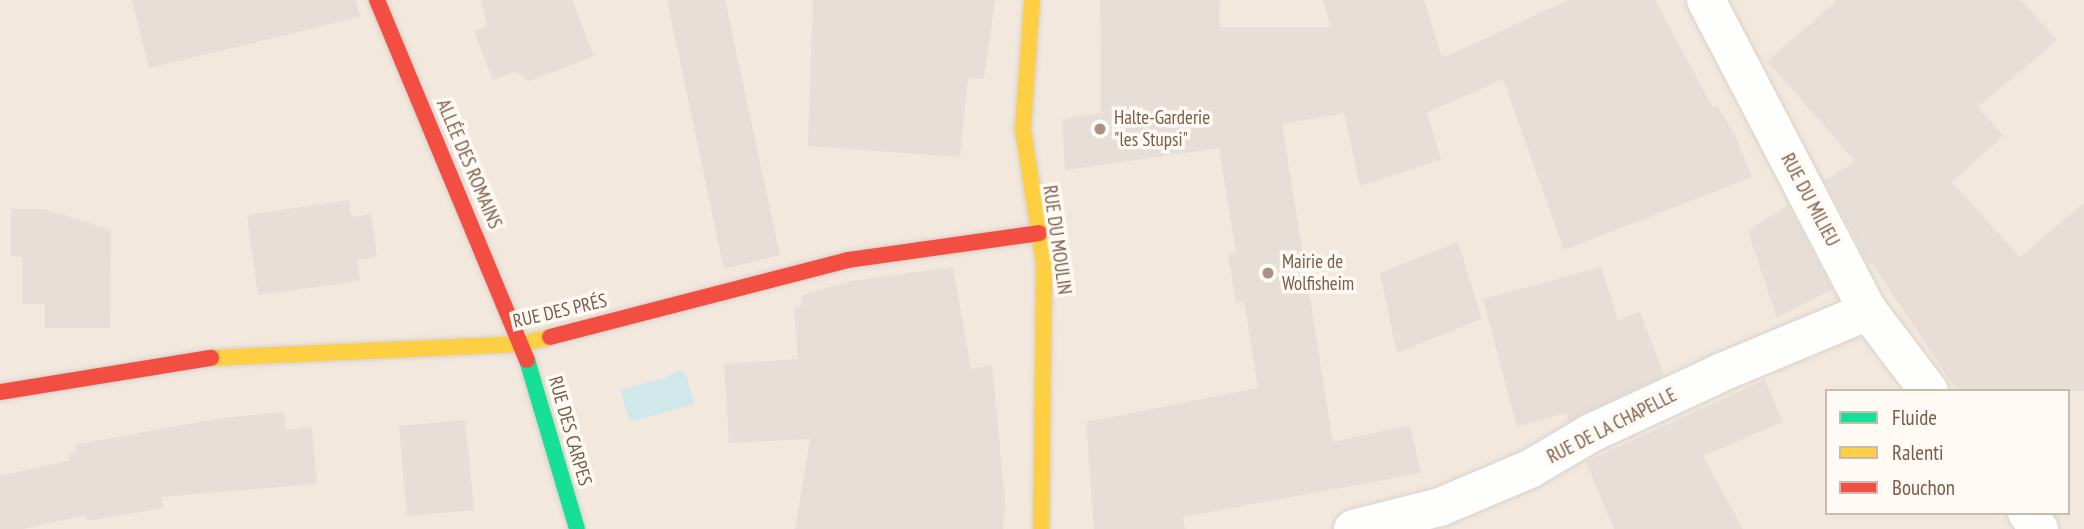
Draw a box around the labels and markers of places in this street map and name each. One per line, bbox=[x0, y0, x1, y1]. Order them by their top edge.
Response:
place label: Halte-Garderie "les Stupsi" bbox=[1114, 107, 1210, 151]
marker: Halte-Garderie "les Stupsi" bbox=[1092, 121, 1108, 137]
place label: Mairie de Wolfisheim bbox=[1282, 251, 1354, 295]
marker: Mairie de Wolfisheim bbox=[1260, 265, 1276, 281]

